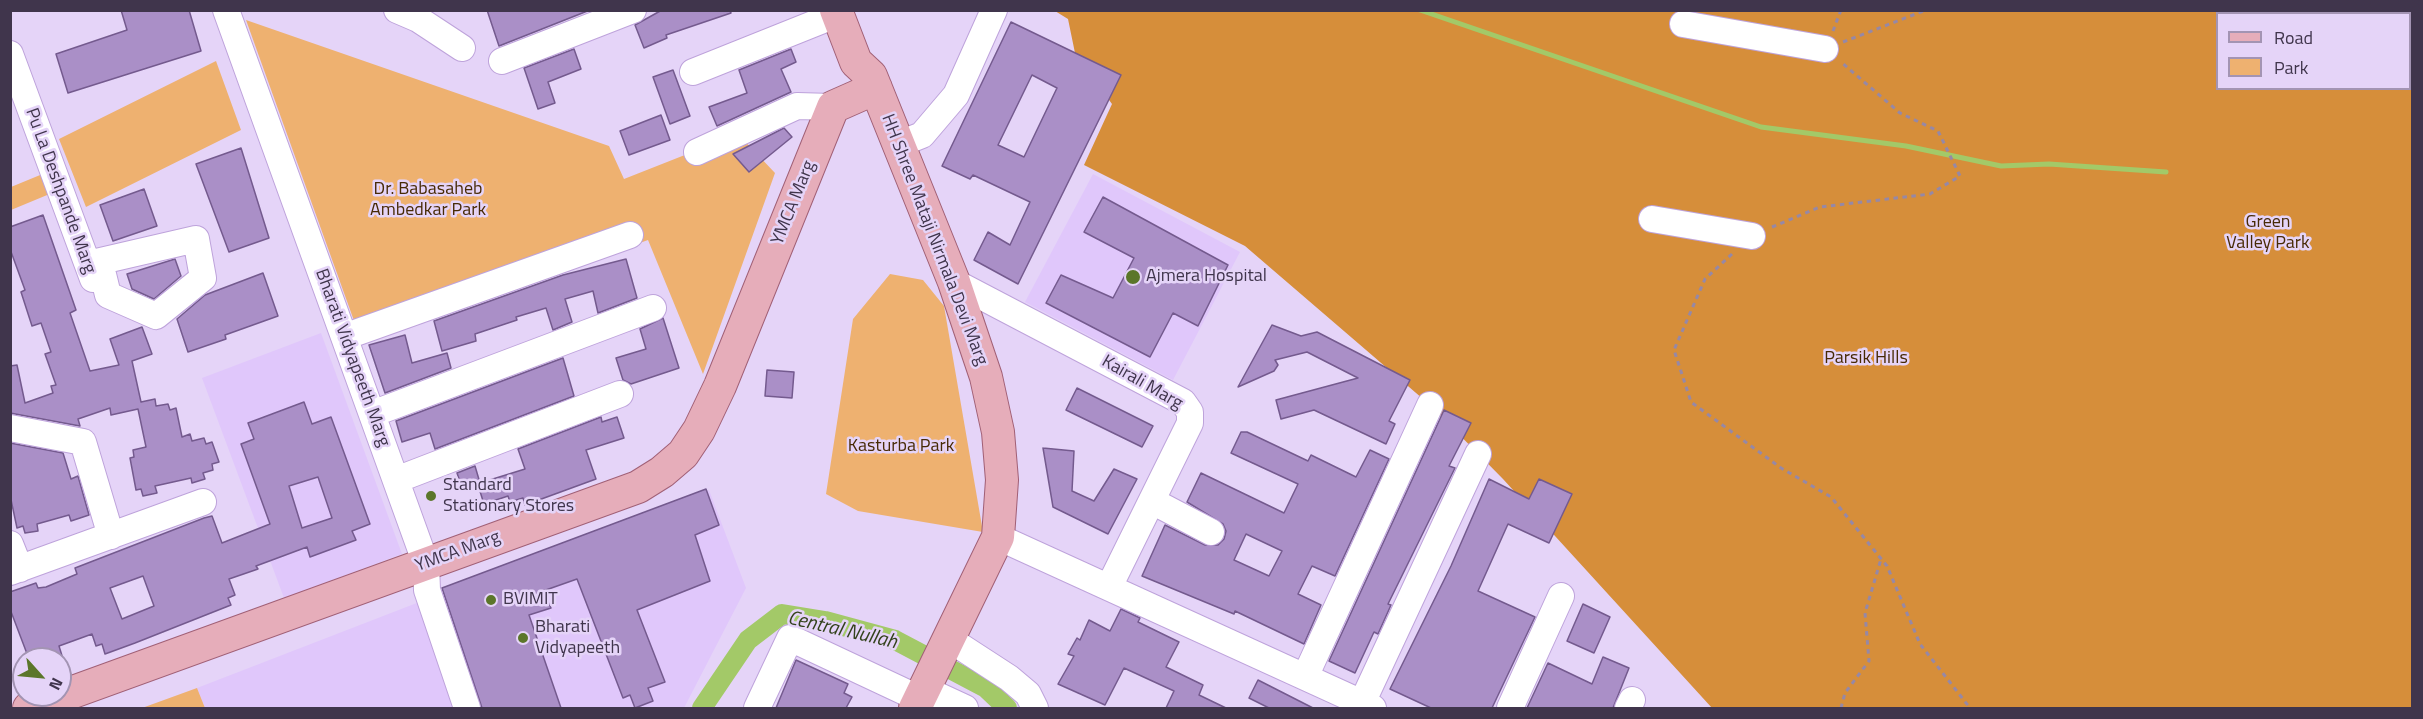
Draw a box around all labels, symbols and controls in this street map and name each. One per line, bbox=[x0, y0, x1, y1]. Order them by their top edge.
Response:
legend bbox=[2216, 12, 2411, 90]
text: Road bbox=[2274, 24, 2313, 51]
text: Park bbox=[2274, 54, 2308, 81]
street label: Pu La Deshpande Marg bbox=[20, 105, 100, 277]
street label: HH Shree Mataji Nirmala Devi Marg bbox=[876, 111, 992, 369]
street label: YMCA Marg bbox=[767, 158, 821, 248]
park label: Dr. Babasaheb Ambedkar Park bbox=[370, 179, 486, 222]
park label: Green Valley Park bbox=[2226, 212, 2310, 254]
street label: Bharati Vidyapeeth Marg bbox=[310, 266, 394, 450]
place label: Ajmera Hospital bbox=[1146, 266, 1267, 288]
marker: Ajmera Hospital bbox=[1124, 268, 1142, 286]
park label: Parsik Hills bbox=[1824, 348, 1908, 370]
street label: Kairali Marg bbox=[1098, 351, 1186, 415]
park label: Kasturba Park bbox=[848, 436, 954, 458]
place label: Standard Stationary Stores bbox=[443, 475, 574, 518]
marker: Standard Stationary Stores bbox=[424, 489, 438, 503]
street label: YMCA Marg bbox=[413, 527, 503, 577]
place label: BVIMIT bbox=[503, 589, 558, 611]
marker: BVIMIT bbox=[484, 593, 498, 607]
water label: Central Nullah bbox=[785, 607, 899, 655]
place label: Bharati Vidyapeeth bbox=[535, 617, 620, 660]
marker: Bharati Vidyapeeth bbox=[516, 631, 530, 645]
north arrow bbox=[12, 647, 72, 707]
text: N bbox=[43, 674, 69, 695]

